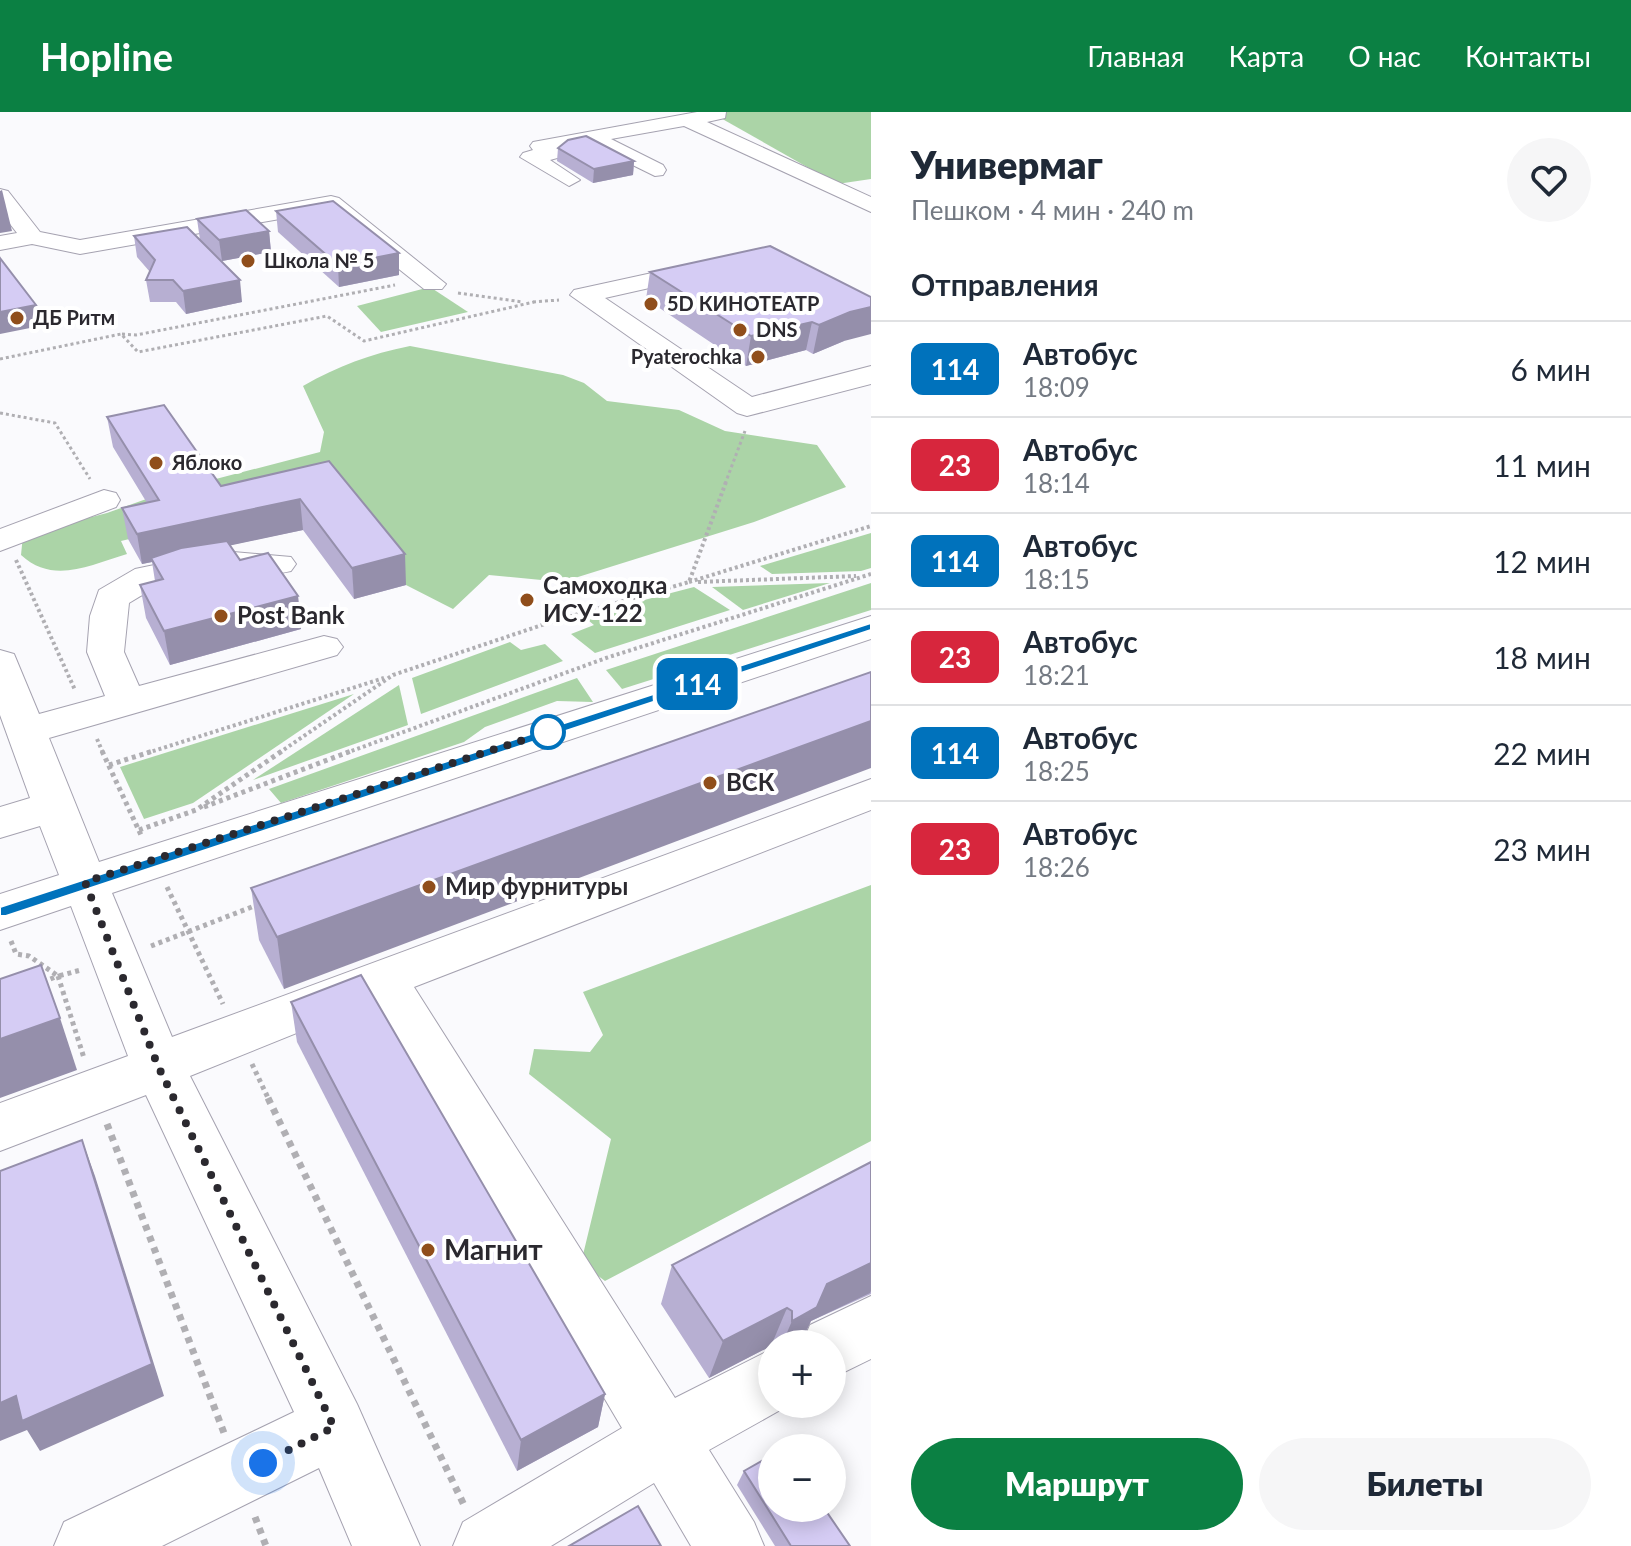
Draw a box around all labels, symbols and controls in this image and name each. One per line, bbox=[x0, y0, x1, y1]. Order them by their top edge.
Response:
text: Hopline bbox=[40, 33, 173, 79]
text: Главная bbox=[1087, 39, 1185, 73]
text: Карта bbox=[1229, 39, 1304, 73]
text: О нас bbox=[1348, 39, 1421, 73]
text: Контакты bbox=[1465, 39, 1591, 73]
button: heart bbox=[1507, 138, 1591, 222]
text: Универмаг bbox=[911, 141, 1103, 187]
text: Пешком · 4 мин · 240 m bbox=[911, 194, 1194, 226]
place label: Школа № 5 bbox=[264, 248, 374, 272]
marker: Школа № 5 bbox=[239, 252, 257, 270]
text: Отправления bbox=[911, 266, 1099, 302]
place label: 5D КИНОТЕАТР bbox=[667, 291, 819, 315]
marker: 5D КИНОТЕАТР bbox=[642, 295, 660, 313]
place label: ДБ Ритм bbox=[33, 305, 115, 329]
marker: ДБ Ритм bbox=[8, 309, 26, 327]
place label: DNS bbox=[756, 317, 798, 341]
marker: DNS bbox=[731, 321, 749, 339]
text: Автобус bbox=[1023, 335, 1138, 371]
place label: Pyaterochka bbox=[631, 344, 742, 368]
marker: Pyaterochka bbox=[749, 348, 767, 366]
text: 6 мин bbox=[1511, 351, 1591, 387]
text: 114 bbox=[931, 352, 979, 386]
text: 18:09 bbox=[1023, 371, 1090, 403]
text: Автобус bbox=[1023, 431, 1138, 467]
text: 11 мин bbox=[1493, 447, 1591, 483]
text: 23 bbox=[939, 448, 971, 482]
place label: Яблоко bbox=[171, 450, 242, 474]
marker: Яблоко bbox=[147, 454, 165, 472]
text: 18:14 bbox=[1023, 467, 1090, 499]
text: Автобус bbox=[1023, 527, 1138, 563]
text: 12 мин bbox=[1493, 543, 1591, 579]
text: 114 bbox=[931, 544, 979, 578]
text: 18:15 bbox=[1023, 563, 1090, 595]
place label: Самоходка ИСУ-122 bbox=[543, 570, 667, 627]
marker: Самоходка ИСУ-122 bbox=[518, 591, 536, 609]
place label: Post Bank bbox=[237, 600, 345, 629]
marker: Post Bank bbox=[212, 607, 230, 625]
text: Автобус bbox=[1023, 623, 1138, 659]
text: 18 мин bbox=[1493, 639, 1591, 675]
text: 23 bbox=[939, 640, 971, 674]
line badge: 114 bbox=[651, 658, 743, 710]
text: 18:21 bbox=[1023, 659, 1090, 691]
text: 114 bbox=[673, 667, 721, 701]
unlabelled marker bbox=[531, 715, 565, 749]
text: Автобус bbox=[1023, 719, 1138, 755]
text: 22 мин bbox=[1493, 735, 1591, 771]
text: 114 bbox=[931, 736, 979, 770]
text: 18:25 bbox=[1023, 755, 1090, 787]
place label: ВСК bbox=[726, 767, 775, 796]
marker: ВСК bbox=[701, 774, 719, 792]
text: Автобус bbox=[1023, 815, 1138, 851]
text: 23 мин bbox=[1493, 831, 1591, 867]
text: 23 bbox=[939, 832, 971, 866]
text: 18:26 bbox=[1023, 851, 1090, 883]
place label: Мир фурнитуры bbox=[445, 871, 628, 900]
marker: Мир фурнитуры bbox=[420, 878, 438, 896]
place label: Магнит bbox=[444, 1232, 543, 1266]
marker: Магнит bbox=[419, 1241, 437, 1259]
map controls bbox=[758, 1330, 846, 1522]
button: + bbox=[758, 1330, 846, 1418]
button: − bbox=[758, 1434, 846, 1522]
button: Маршрут bbox=[911, 1438, 1243, 1530]
button: Билеты bbox=[1259, 1438, 1591, 1530]
your location bbox=[243, 1443, 283, 1483]

